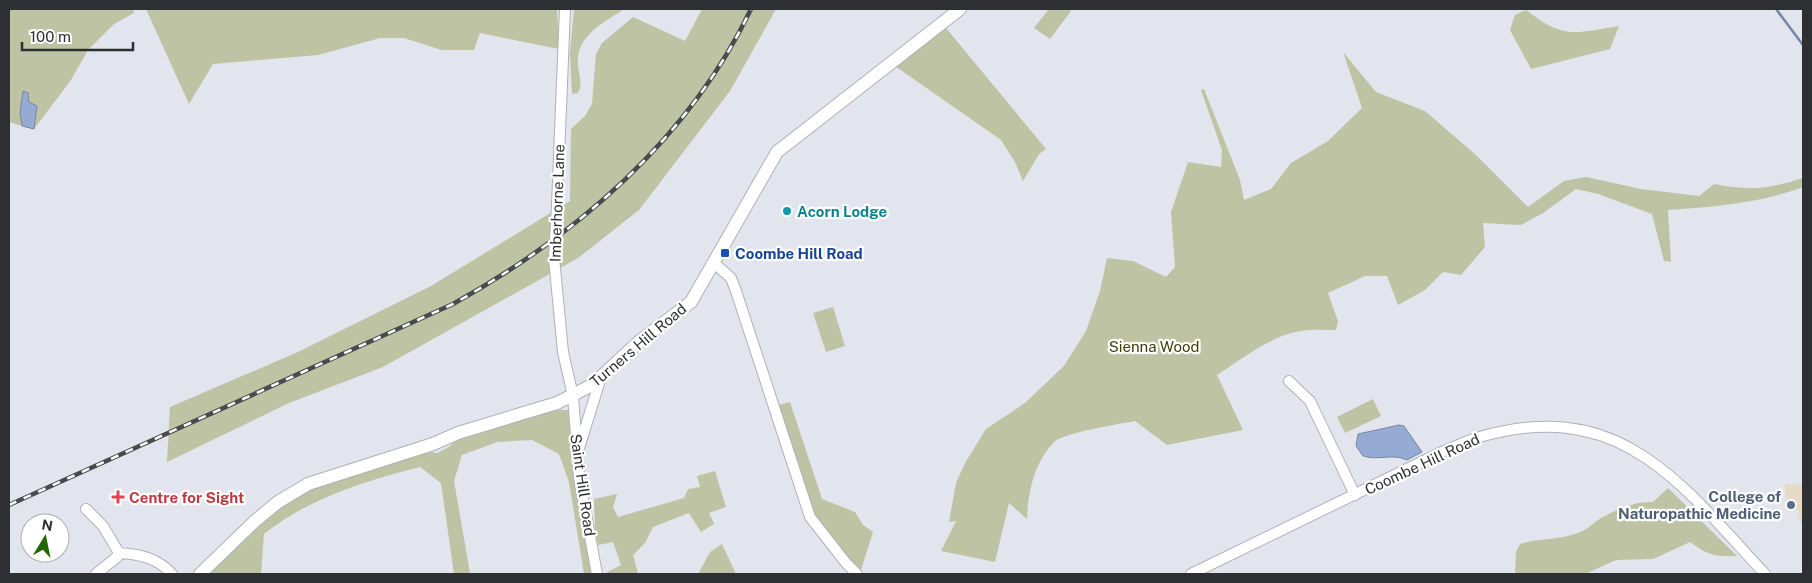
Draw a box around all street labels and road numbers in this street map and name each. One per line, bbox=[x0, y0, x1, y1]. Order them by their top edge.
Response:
street label: Imberhorne Lane bbox=[546, 144, 568, 262]
street label: Turners Hill Road bbox=[586, 300, 690, 390]
street label: Coombe Hill Road bbox=[1362, 430, 1482, 498]
street label: Saint Hill Road bbox=[567, 433, 599, 537]

